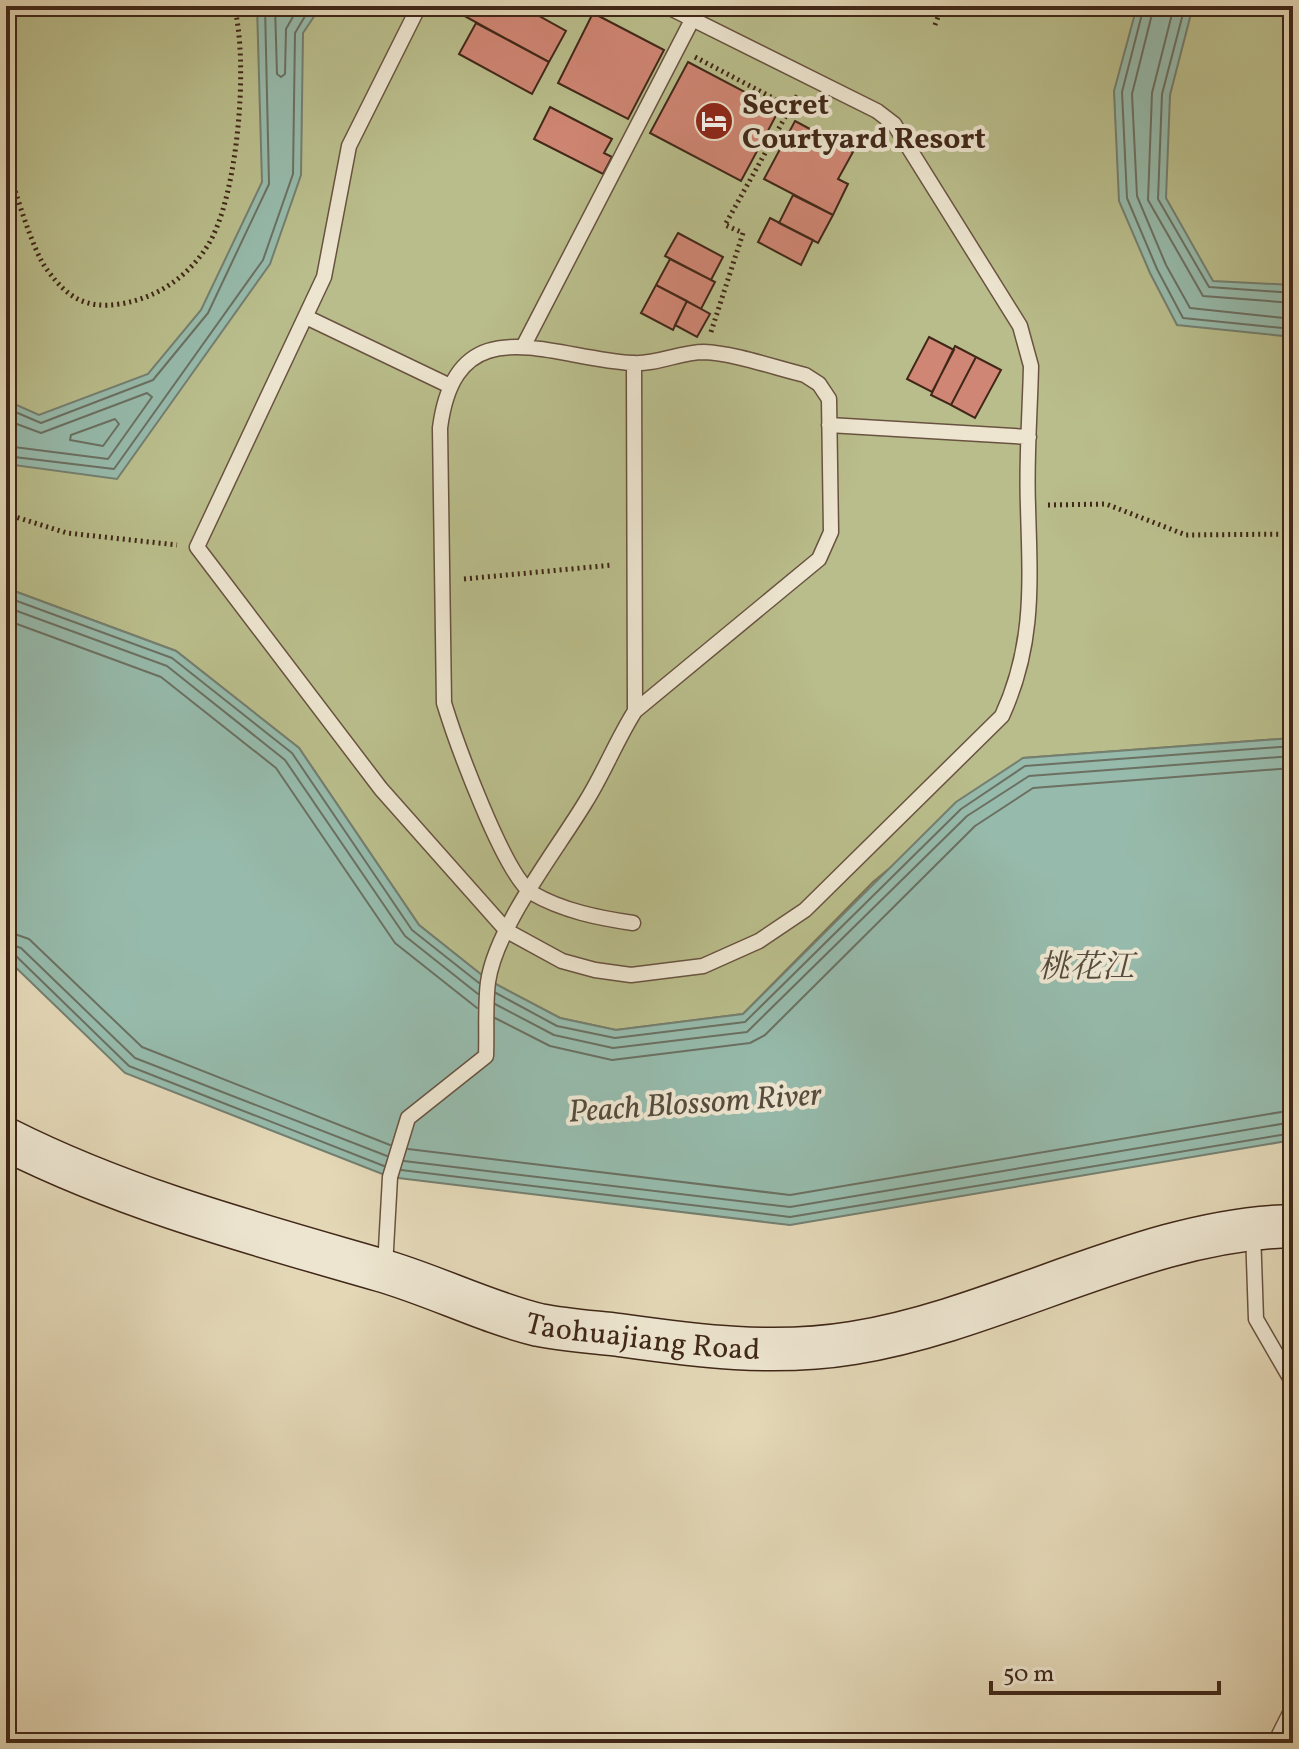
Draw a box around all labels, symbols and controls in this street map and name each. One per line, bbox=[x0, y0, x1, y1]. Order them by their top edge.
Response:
place label: Secret Courtyard Resort bbox=[742, 85, 986, 161]
hotel icon: Secret Courtyard Resort bbox=[693, 100, 735, 142]
water label: 桃花江 bbox=[1038, 947, 1138, 991]
water label: Peach Blossom River bbox=[567, 1074, 825, 1136]
street label: Taohuajiang Road bbox=[521, 1303, 761, 1372]
scale bar bbox=[991, 1645, 1219, 1695]
text: 50 m bbox=[1003, 1658, 1055, 1692]

